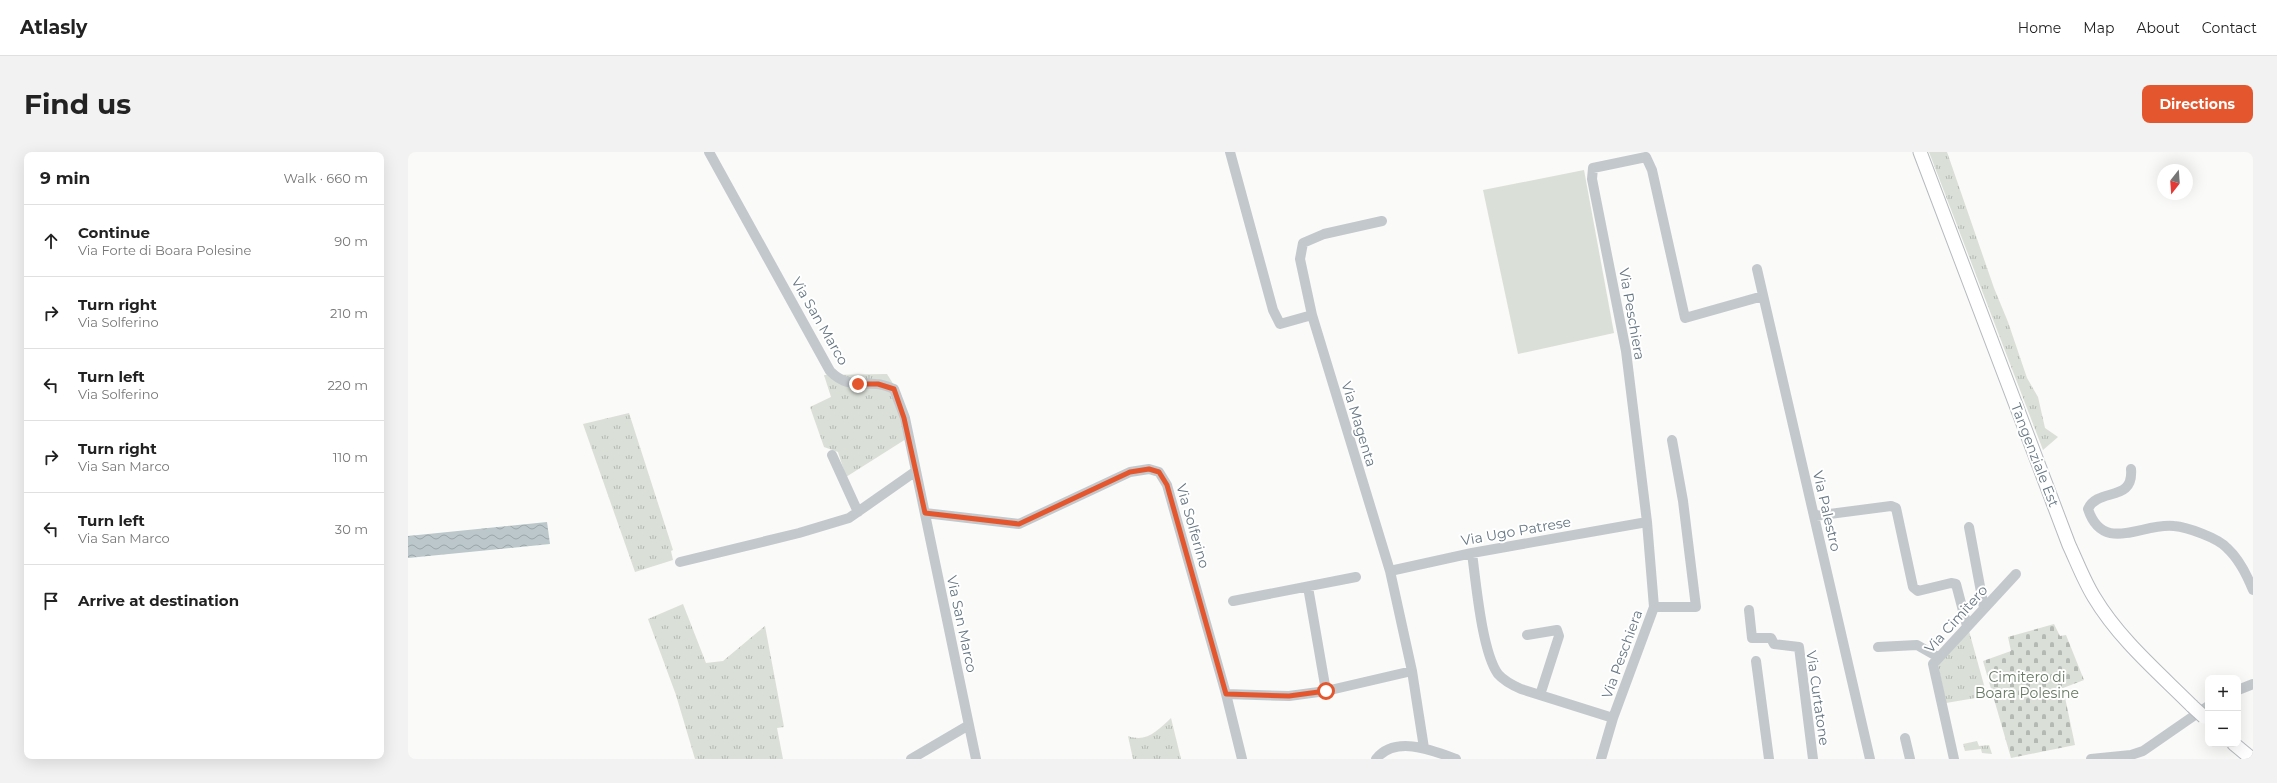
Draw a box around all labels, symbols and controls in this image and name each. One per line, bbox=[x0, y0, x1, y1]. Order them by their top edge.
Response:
text: Atlasly bbox=[20, 16, 87, 39]
text: Home bbox=[2018, 19, 2061, 37]
text: Map bbox=[2083, 19, 2114, 37]
text: About bbox=[2136, 19, 2180, 37]
text: Contact bbox=[2202, 19, 2257, 37]
button: Directions bbox=[2142, 85, 2253, 123]
text: Find us bbox=[24, 87, 131, 121]
north arrow bbox=[2157, 164, 2193, 200]
text: 9 min bbox=[40, 168, 90, 188]
text: Walk · 660 m bbox=[284, 170, 368, 186]
text: Continue bbox=[78, 223, 150, 242]
icon: ahead bbox=[40, 230, 62, 252]
text: 90 m bbox=[334, 233, 368, 249]
text: Via Forte di Boara Polesine bbox=[78, 242, 251, 258]
street label: Via Peschiera bbox=[1615, 267, 1649, 361]
street label: Via San Marco bbox=[787, 274, 853, 368]
text: Turn right bbox=[78, 295, 157, 314]
icon: right bbox=[40, 302, 62, 324]
text: 210 m bbox=[330, 305, 368, 321]
text: Via Solferino bbox=[78, 314, 159, 330]
text: Turn left bbox=[78, 367, 145, 386]
icon: left bbox=[40, 374, 62, 396]
route end bbox=[849, 375, 867, 393]
text: 220 m bbox=[327, 377, 368, 393]
street label: Via Magenta bbox=[1338, 379, 1380, 469]
text: Via Solferino bbox=[78, 386, 159, 402]
street label: Tangenziale Est bbox=[2007, 401, 2063, 510]
text: Turn right bbox=[78, 439, 157, 458]
icon: right bbox=[40, 446, 62, 468]
text: 110 m bbox=[333, 449, 368, 465]
text: Via San Marco bbox=[78, 458, 170, 474]
street label: Via Palestro bbox=[1809, 469, 1845, 553]
street label: Via Solferino bbox=[1172, 482, 1214, 570]
text: Turn left bbox=[78, 511, 145, 530]
street label: Via Ugo Patrese bbox=[1460, 512, 1572, 550]
icon: left bbox=[40, 518, 62, 540]
text: 30 m bbox=[335, 521, 368, 537]
text: Via San Marco bbox=[78, 530, 170, 546]
street label: Via San Marco bbox=[943, 574, 981, 674]
street label: Via Cimitero bbox=[1921, 581, 1991, 657]
icon: arrive bbox=[40, 590, 62, 612]
text: Arrive at destination bbox=[78, 591, 239, 610]
street label: Via Peschiera bbox=[1598, 607, 1646, 701]
street label: Via Curtatone bbox=[1802, 649, 1834, 747]
park label: Cimitero di Boara Polesine bbox=[1975, 668, 2079, 702]
map controls bbox=[2205, 675, 2241, 747]
button: + bbox=[2205, 675, 2241, 711]
route start bbox=[1317, 682, 1335, 700]
button: − bbox=[2205, 711, 2241, 747]

